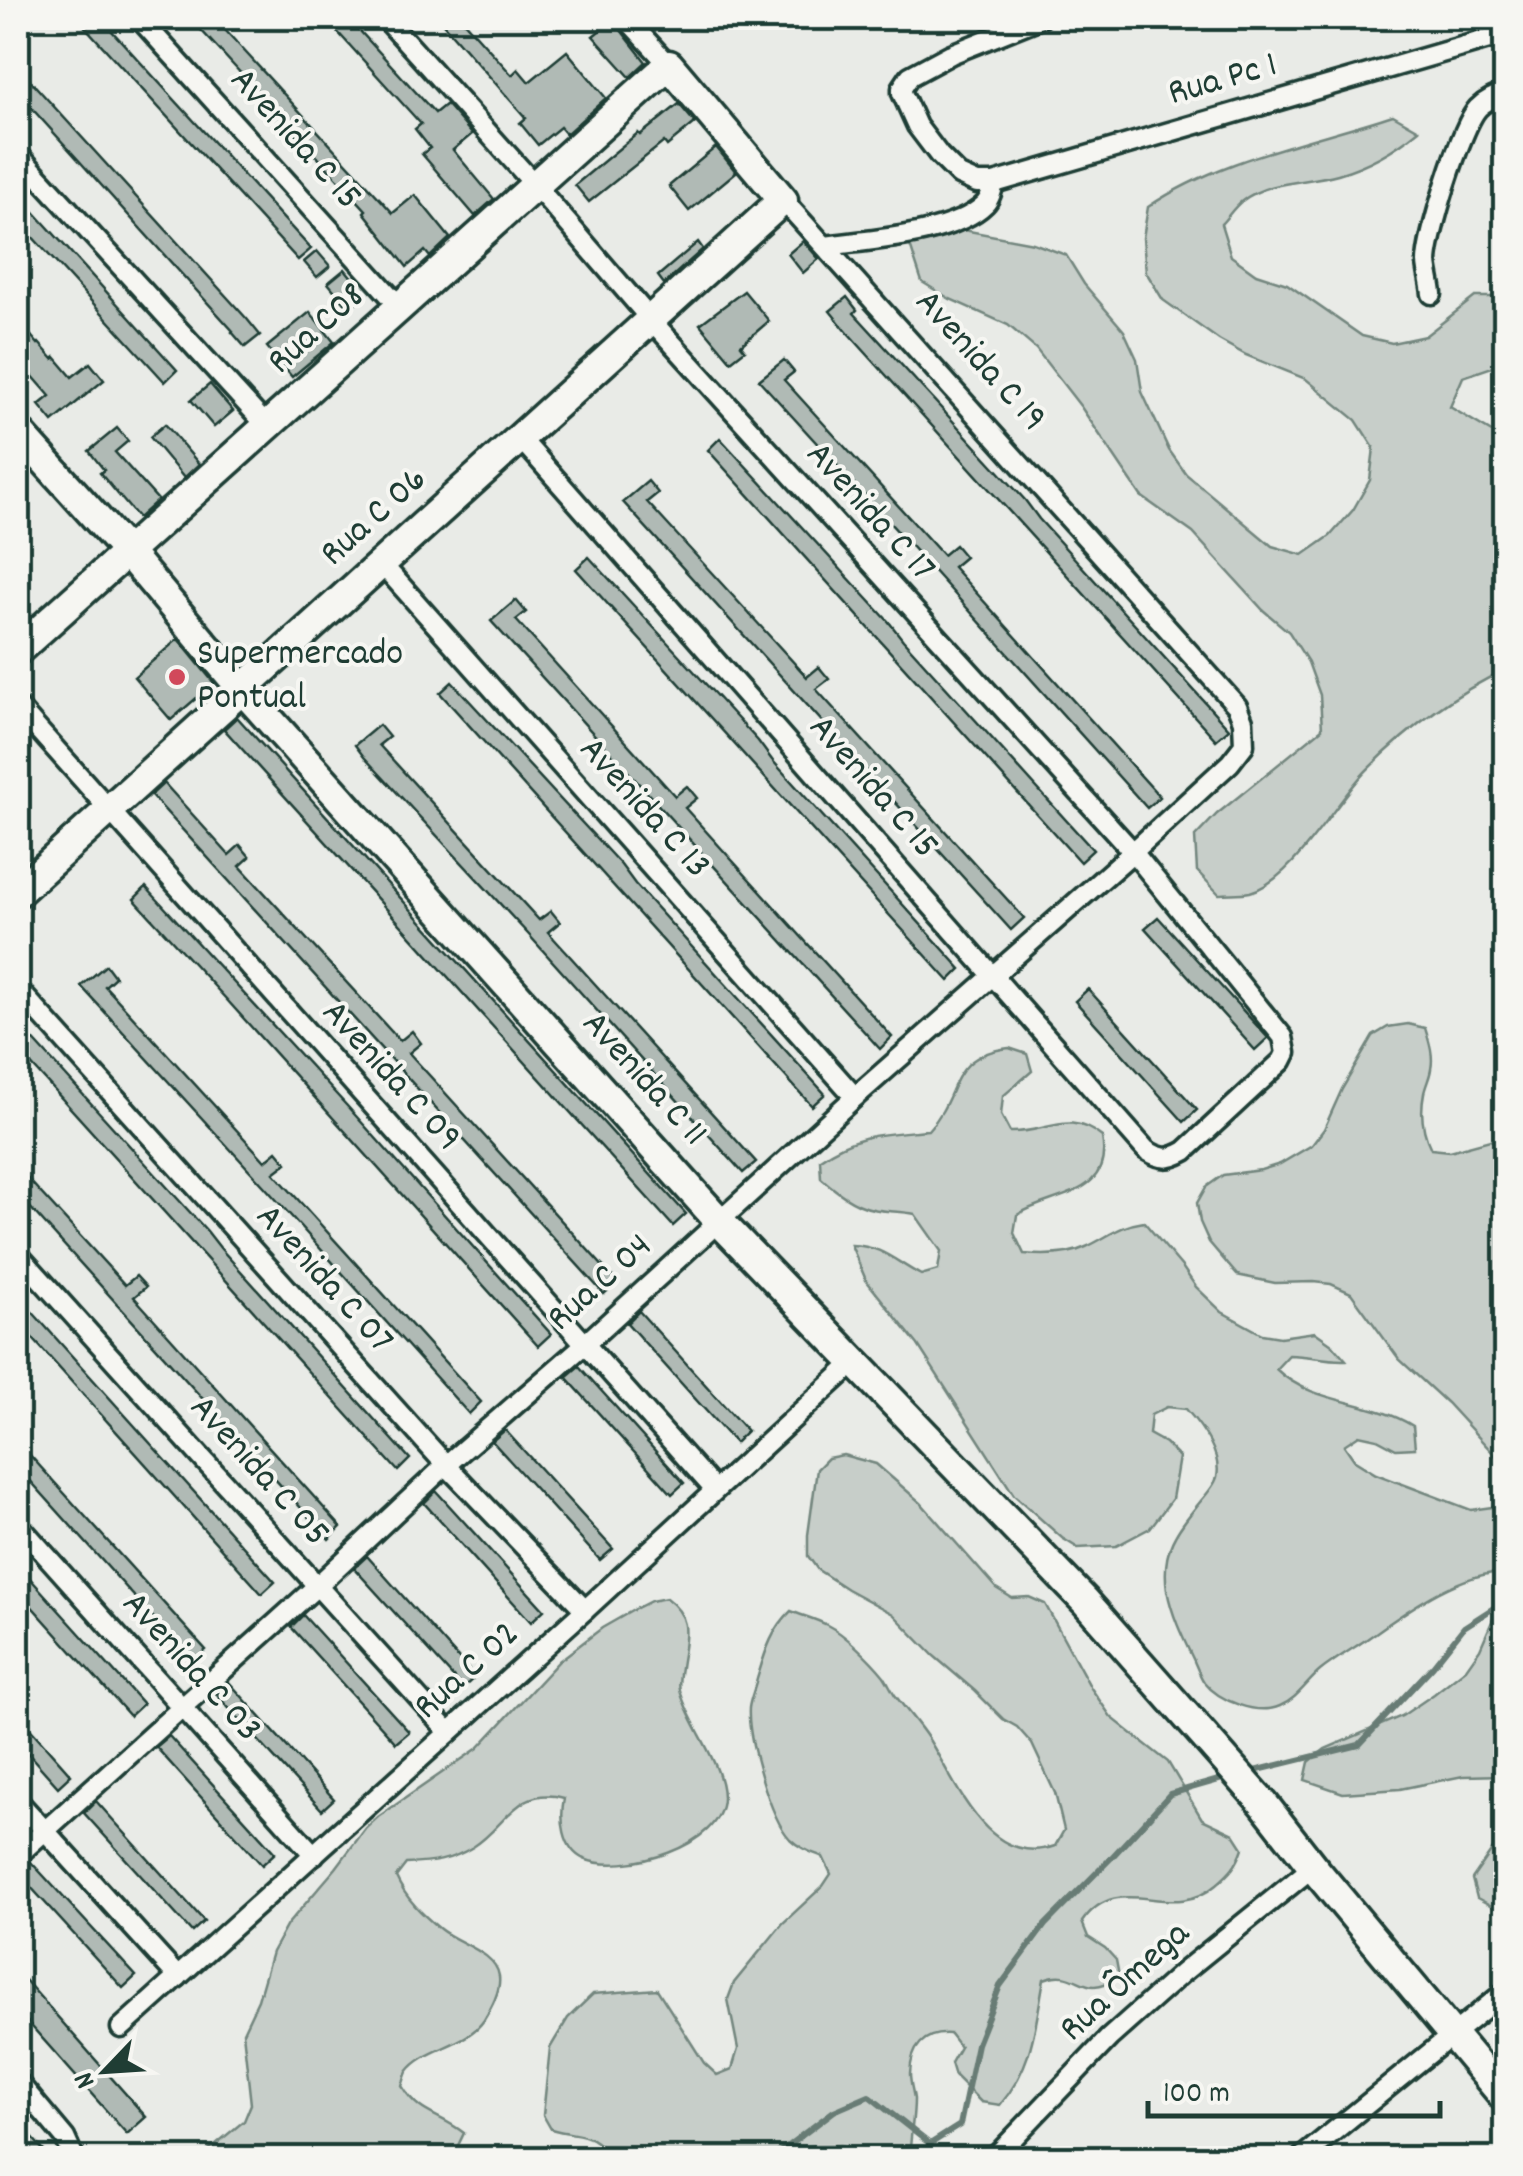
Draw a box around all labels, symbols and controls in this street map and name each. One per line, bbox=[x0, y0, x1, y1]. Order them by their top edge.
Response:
street label: Rua Pc 1 bbox=[1162, 39, 1284, 123]
street label: Avenida C 15 bbox=[215, 56, 373, 224]
street label: Rua C08 bbox=[256, 271, 380, 389]
street label: Avenida C 19 bbox=[900, 278, 1058, 446]
street label: Avenida C 17 bbox=[791, 430, 947, 596]
street label: Rua C 06 bbox=[309, 455, 441, 581]
place label: Supermercado Pontual bbox=[197, 628, 403, 727]
marker: Supermercado Pontual bbox=[166, 666, 188, 688]
street label: Avenida C 15 bbox=[794, 704, 950, 872]
street label: Avenida C 13 bbox=[564, 726, 722, 892]
street label: Avenida C 09 bbox=[307, 989, 473, 1165]
street label: Avenida C 11 bbox=[567, 1000, 719, 1160]
street label: Avenida C 07 bbox=[241, 1193, 405, 1367]
street label: Rua C 04 bbox=[536, 1222, 666, 1346]
street label: Avenida C 05 bbox=[175, 1384, 341, 1560]
street label: Avenida C 03 bbox=[107, 1580, 273, 1756]
street label: Rua C 02 bbox=[403, 1609, 533, 1735]
street label: Rua Ômega bbox=[1048, 1908, 1204, 2057]
north arrow bbox=[55, 2021, 155, 2121]
scale bar bbox=[1148, 2056, 1440, 2118]
text: N bbox=[66, 2065, 108, 2094]
text: 100 m bbox=[1163, 2074, 1230, 2117]

